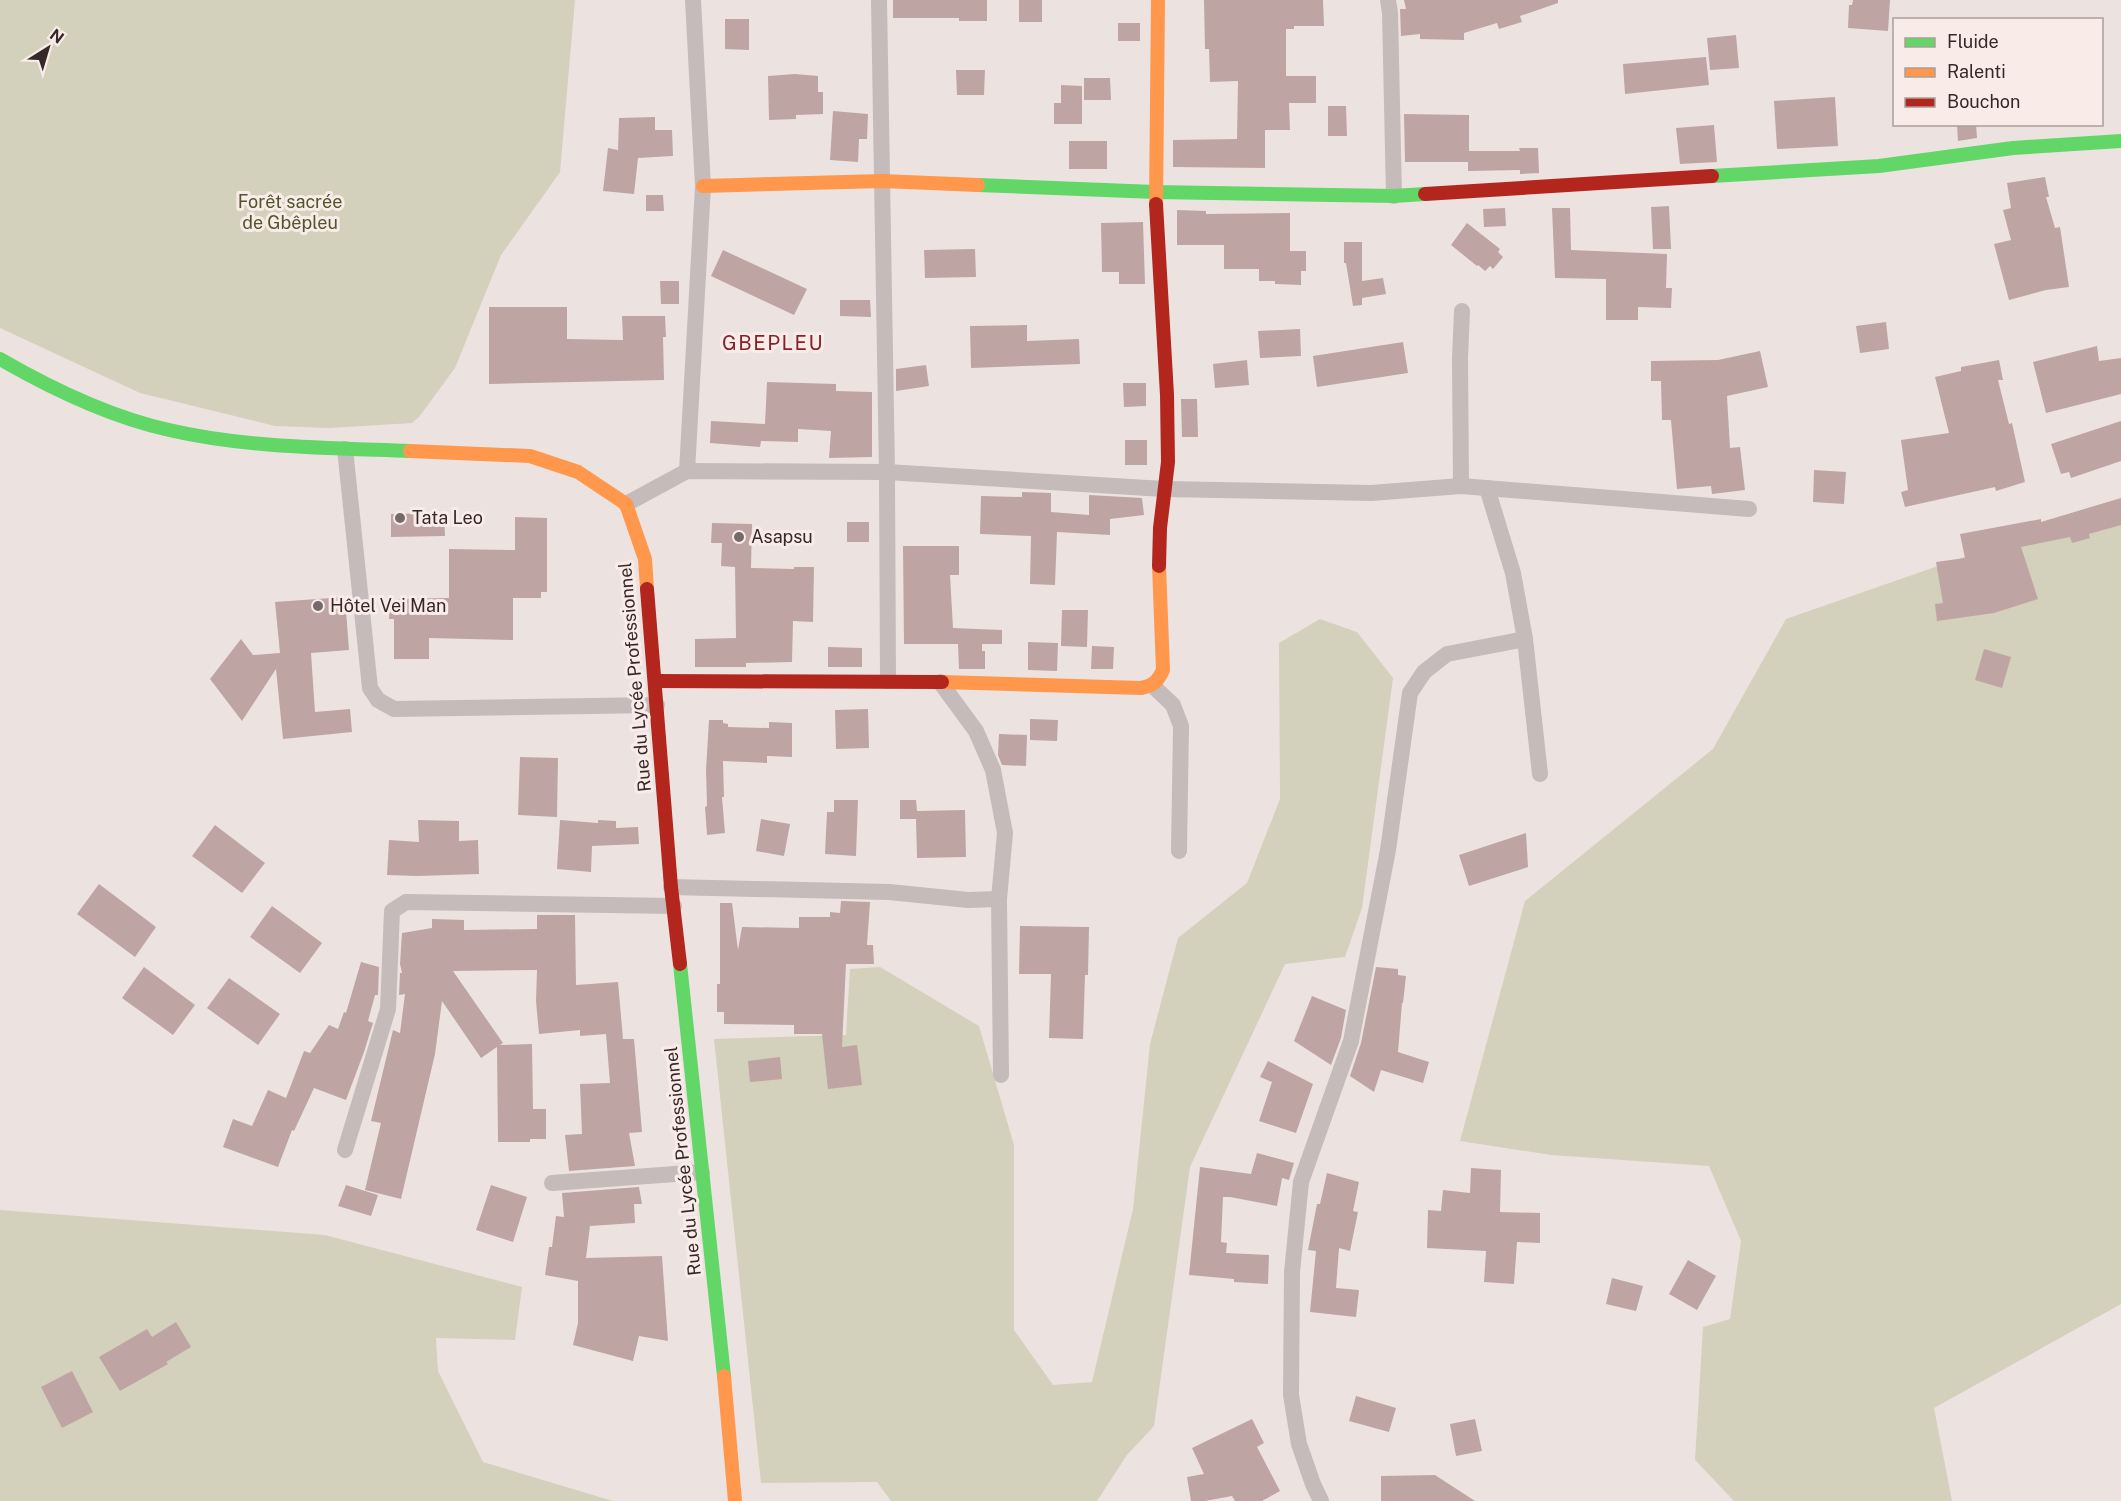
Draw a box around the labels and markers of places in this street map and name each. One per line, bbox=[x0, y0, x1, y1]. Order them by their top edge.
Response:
place label: Tata Leo bbox=[412, 507, 483, 528]
marker: Tata Leo bbox=[393, 511, 407, 525]
place label: Asapsu bbox=[751, 526, 813, 547]
marker: Asapsu bbox=[732, 530, 746, 544]
place label: Hôtel Vei Man bbox=[330, 595, 446, 616]
marker: Hôtel Vei Man bbox=[311, 599, 325, 613]

